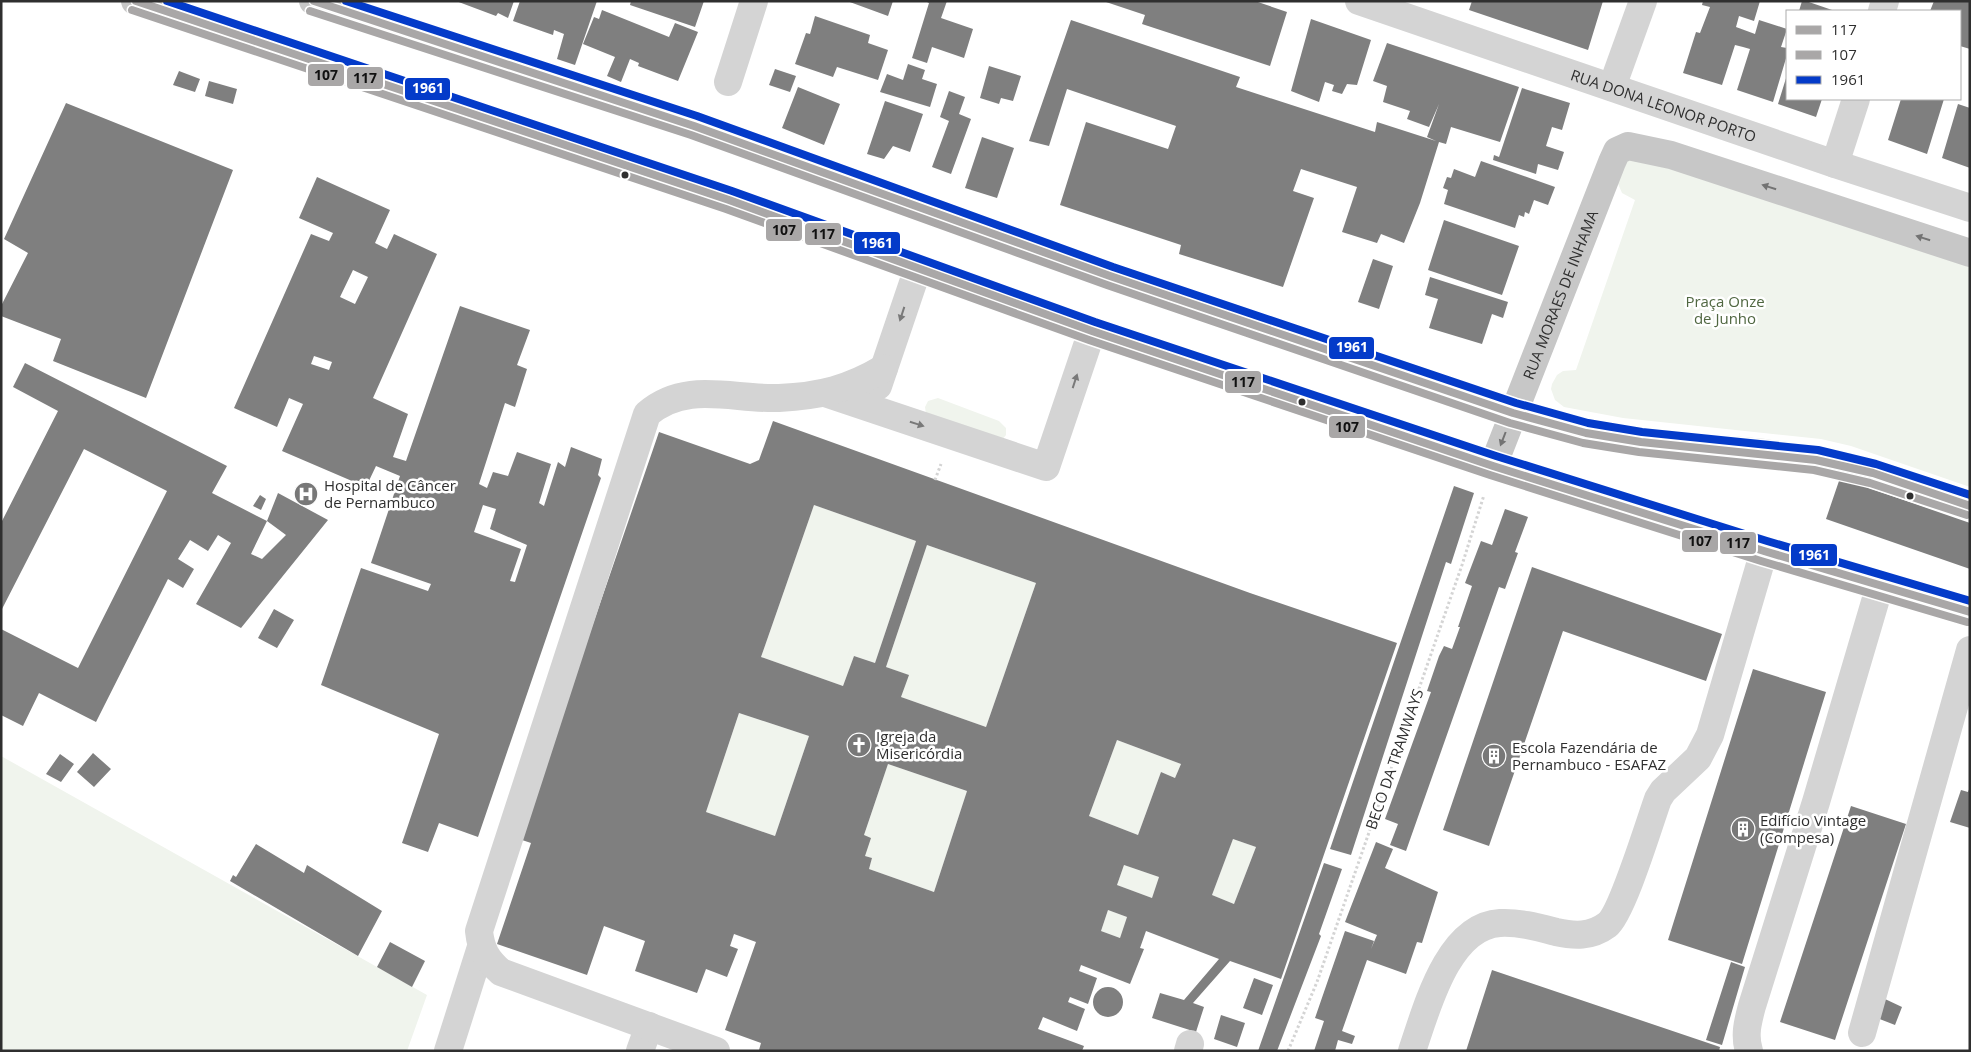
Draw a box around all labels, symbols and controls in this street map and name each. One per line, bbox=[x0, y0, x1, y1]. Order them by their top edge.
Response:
legend bbox=[1786, 10, 1961, 100]
text: 117 bbox=[1831, 19, 1857, 39]
text: 107 bbox=[1831, 44, 1857, 64]
line badge: 107 bbox=[307, 63, 345, 87]
street label: RUA DONA LEONOR PORTO bbox=[1568, 64, 1759, 146]
text: 107 bbox=[314, 65, 338, 84]
line badge: 117 bbox=[346, 66, 384, 90]
text: 117 bbox=[353, 68, 377, 87]
text: 1961 bbox=[1831, 69, 1865, 89]
line badge: 1961 bbox=[404, 77, 451, 101]
text: 1961 bbox=[412, 78, 444, 97]
unlabelled marker bbox=[620, 170, 630, 180]
one-way arrow bbox=[1761, 183, 1776, 191]
street label: RUA MORAES DE INHAMA bbox=[1518, 207, 1602, 382]
line badge: 107 bbox=[765, 218, 803, 242]
text: 107 bbox=[772, 220, 796, 239]
line badge: 117 bbox=[804, 222, 842, 246]
text: 117 bbox=[811, 224, 835, 243]
line badge: 1961 bbox=[853, 231, 901, 255]
text: 1961 bbox=[861, 233, 893, 252]
one-way arrow bbox=[1916, 233, 1931, 241]
park label: Praça Onze de Junho bbox=[1685, 291, 1765, 328]
one-way arrow bbox=[897, 307, 905, 322]
line badge: 1961 bbox=[1328, 336, 1375, 360]
text: 1961 bbox=[1336, 337, 1368, 356]
line badge: 117 bbox=[1224, 370, 1262, 394]
text: 117 bbox=[1231, 372, 1255, 391]
one-way arrow bbox=[1071, 373, 1079, 388]
unlabelled marker bbox=[1297, 397, 1307, 407]
line badge: 107 bbox=[1328, 415, 1366, 439]
text: 107 bbox=[1335, 417, 1359, 436]
one-way arrow bbox=[910, 420, 925, 428]
one-way arrow bbox=[1499, 432, 1507, 447]
place label: Hospital de Câncer de Pernambuco bbox=[324, 475, 456, 512]
hospital icon: Hospital de Câncer de Pernambuco bbox=[293, 481, 319, 507]
unlabelled marker bbox=[1905, 491, 1915, 501]
line badge: 107 bbox=[1681, 529, 1719, 553]
text: 107 bbox=[1688, 531, 1712, 550]
line badge: 117 bbox=[1719, 531, 1757, 555]
text: 117 bbox=[1726, 533, 1750, 552]
line badge: 1961 bbox=[1790, 543, 1838, 567]
text: 1961 bbox=[1798, 545, 1830, 564]
street label: BECO DA TRAMWAYS bbox=[1360, 686, 1428, 832]
place label: Igreja da Misericórdia bbox=[876, 726, 962, 763]
church icon: Igreja da Misericórdia bbox=[846, 732, 872, 758]
place label: Escola Fazendária de Pernambuco - ESAFAZ bbox=[1512, 737, 1666, 774]
building icon: Escola Fazendária de Pernambuco - ESAFAZ bbox=[1481, 743, 1507, 769]
place label: Edifício Vintage (Compesa) bbox=[1760, 810, 1866, 847]
building icon: Edifício Vintage (Compesa) bbox=[1730, 816, 1756, 842]

